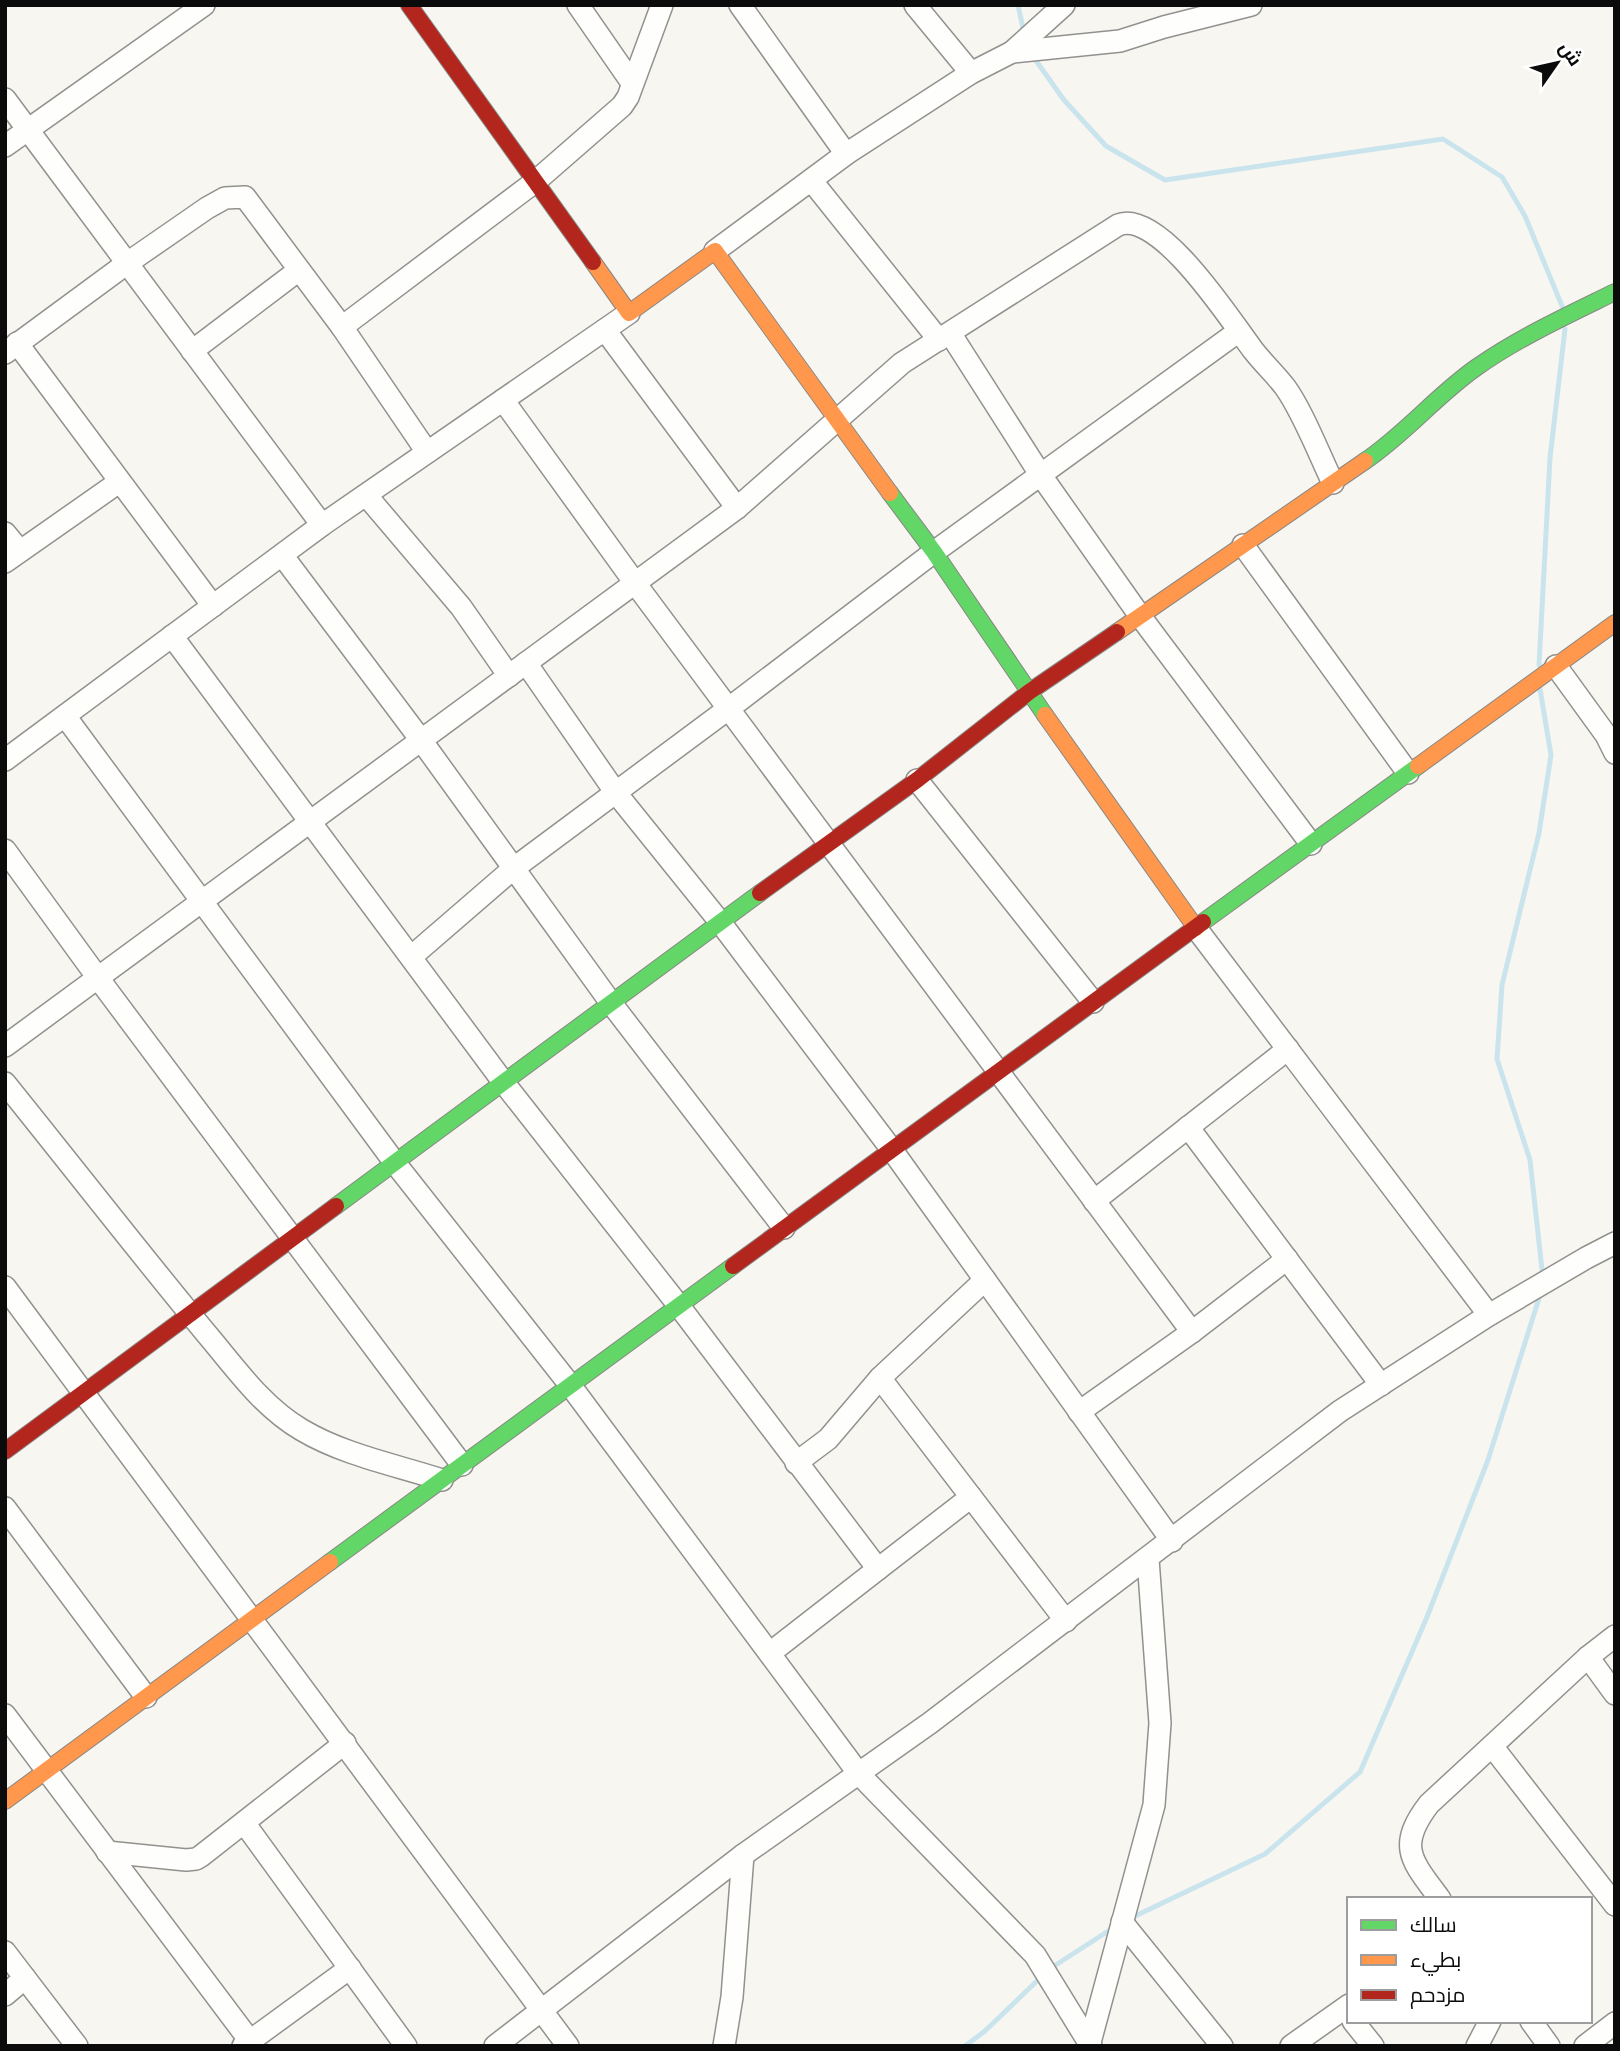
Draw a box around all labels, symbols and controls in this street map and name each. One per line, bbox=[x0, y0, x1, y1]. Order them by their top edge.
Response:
north arrow bbox=[1522, 28, 1592, 98]
text: ش bbox=[1553, 35, 1590, 71]
legend bbox=[1347, 1897, 1592, 2023]
text: سالك bbox=[1410, 1907, 1457, 1938]
text: بطيء bbox=[1410, 1942, 1461, 1976]
text: مزدحم bbox=[1410, 1977, 1465, 2009]

